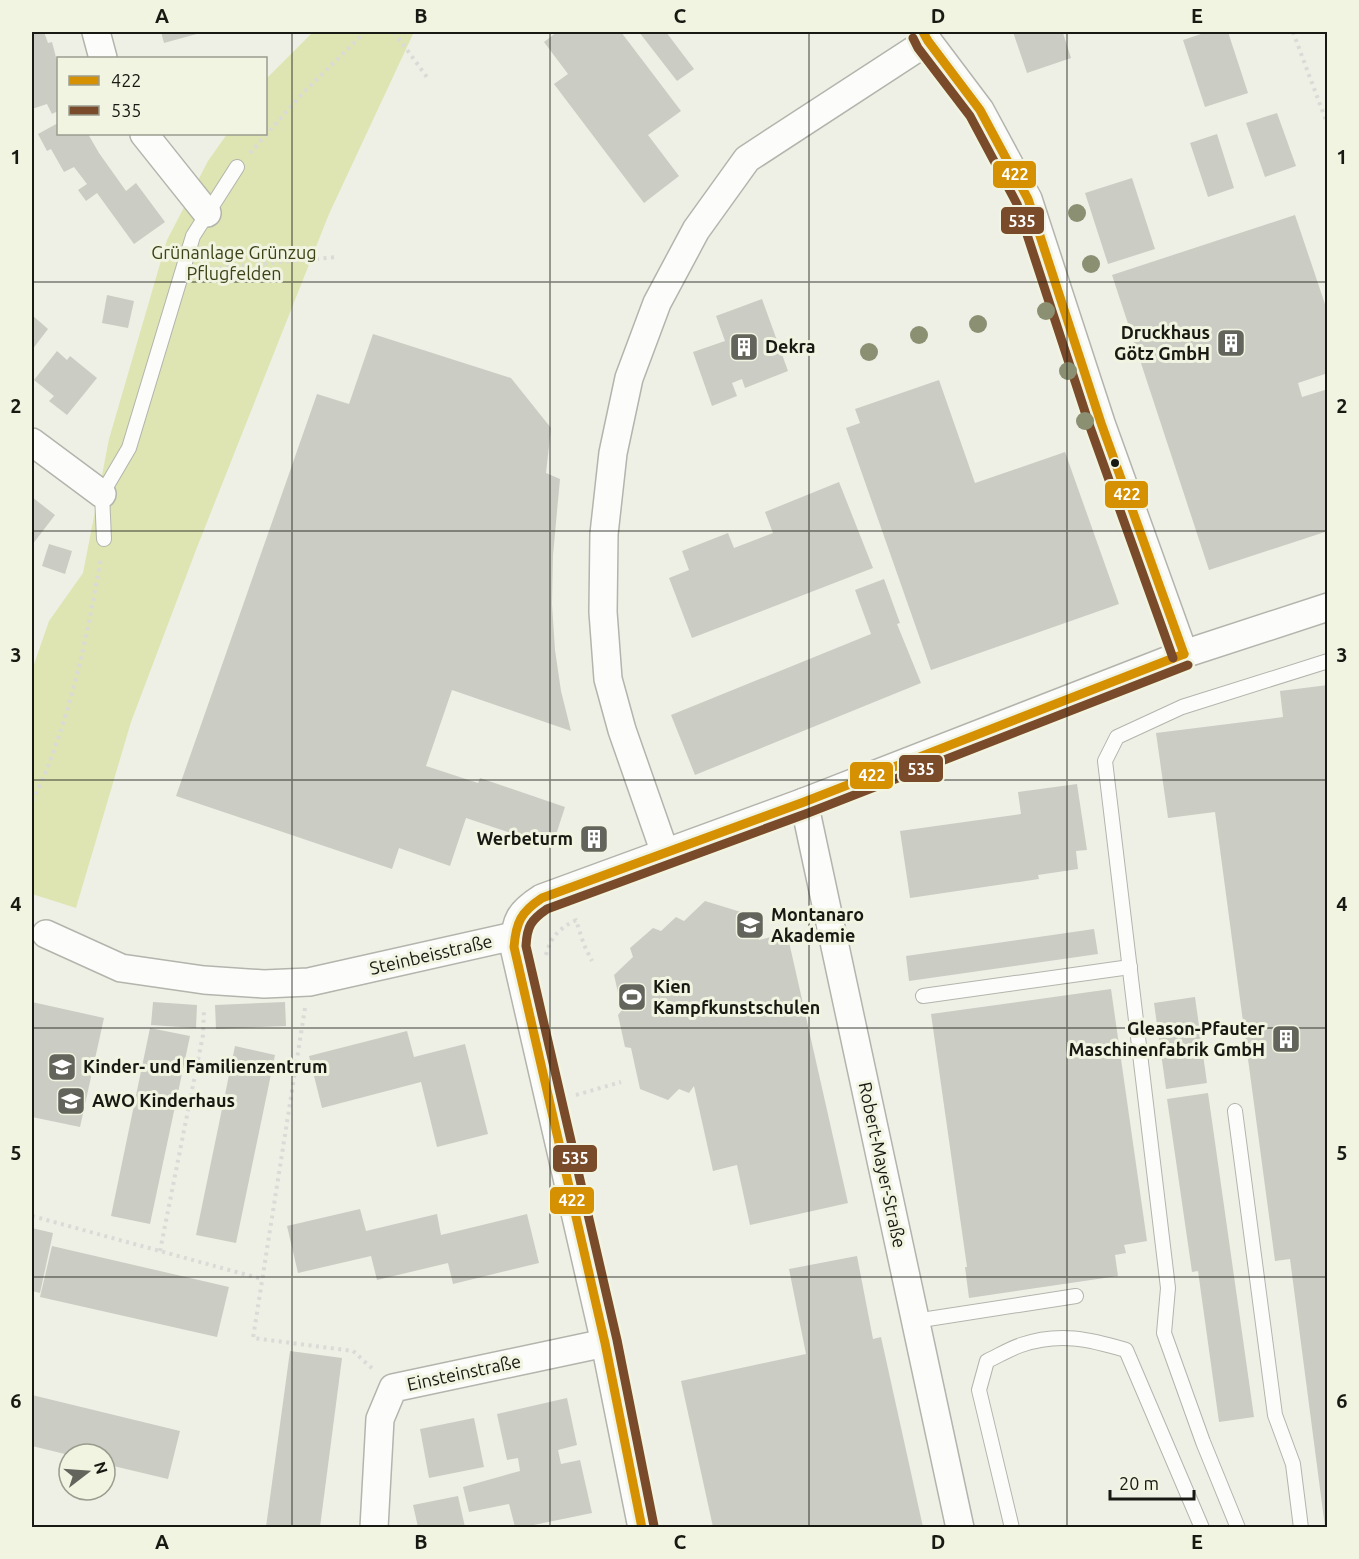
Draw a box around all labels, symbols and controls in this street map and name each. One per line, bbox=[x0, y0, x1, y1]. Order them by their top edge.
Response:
text: A bbox=[155, 4, 169, 27]
text: B bbox=[414, 4, 428, 27]
text: C bbox=[674, 4, 687, 27]
text: D bbox=[931, 4, 945, 27]
text: E bbox=[1191, 4, 1203, 27]
legend bbox=[57, 57, 267, 135]
text: 422 bbox=[111, 70, 141, 90]
text: 535 bbox=[111, 100, 141, 120]
text: 1 bbox=[10, 145, 22, 168]
text: 1 bbox=[1336, 145, 1348, 168]
line badge: 422 bbox=[992, 160, 1037, 189]
text: 422 bbox=[1001, 165, 1029, 183]
line badge: 535 bbox=[1000, 206, 1045, 235]
text: 535 bbox=[1008, 212, 1036, 230]
park label: Grünanlage Grünzug Pflugfelden bbox=[151, 242, 317, 283]
place label: Druckhaus Götz GmbH bbox=[1114, 322, 1210, 363]
building icon: Druckhaus Götz GmbH bbox=[1215, 327, 1247, 359]
building icon: Dekra bbox=[728, 331, 760, 363]
place label: Dekra bbox=[765, 336, 816, 356]
text: 2 bbox=[10, 394, 22, 417]
text: 2 bbox=[1336, 394, 1348, 417]
unlabelled marker bbox=[1109, 457, 1121, 469]
line badge: 422 bbox=[1104, 480, 1149, 509]
text: 422 bbox=[1113, 485, 1141, 503]
text: 3 bbox=[10, 643, 22, 666]
text: 3 bbox=[1336, 643, 1348, 666]
line badge: 535 bbox=[898, 754, 944, 783]
text: 535 bbox=[907, 760, 935, 778]
line badge: 422 bbox=[849, 761, 894, 790]
text: 422 bbox=[858, 766, 886, 784]
building icon: Werbeturm bbox=[578, 823, 610, 855]
place label: Werbeturm bbox=[476, 828, 573, 848]
text: 4 bbox=[10, 892, 22, 915]
text: 4 bbox=[1336, 892, 1348, 915]
place label: Montanaro Akademie bbox=[771, 904, 864, 945]
school or university icon: Montanaro Akademie bbox=[734, 909, 766, 941]
street label: Steinbeisstraße bbox=[367, 930, 494, 978]
place label: Kien Kampfkunstschulen bbox=[653, 976, 820, 1017]
sports icon: Kien Kampfkunstschulen bbox=[616, 981, 648, 1013]
place label: Gleason-Pfauter Maschinenfabrik GmbH bbox=[1068, 1018, 1266, 1059]
building icon: Gleason-Pfauter Maschinenfabrik GmbH bbox=[1270, 1023, 1302, 1055]
school or university icon: Kinder- und Familienzentrum bbox=[46, 1051, 78, 1083]
place label: Kinder- und Familienzentrum bbox=[83, 1056, 327, 1076]
street label: Robert-Mayer-Straße bbox=[856, 1080, 910, 1250]
school or university icon: AWO Kinderhaus bbox=[55, 1085, 87, 1117]
place label: AWO Kinderhaus bbox=[92, 1090, 235, 1110]
text: 5 bbox=[10, 1141, 22, 1164]
text: 5 bbox=[1336, 1141, 1348, 1164]
line badge: 535 bbox=[552, 1144, 598, 1173]
text: 535 bbox=[561, 1149, 589, 1167]
line badge: 422 bbox=[549, 1186, 595, 1215]
text: 422 bbox=[558, 1191, 586, 1209]
street label: Einsteinstraße bbox=[405, 1350, 523, 1394]
text: 6 bbox=[10, 1389, 22, 1412]
text: 6 bbox=[1336, 1389, 1348, 1412]
north arrow bbox=[57, 1442, 117, 1502]
text: N bbox=[91, 1459, 112, 1476]
scale bar bbox=[1110, 1463, 1194, 1501]
text: 20 m bbox=[1119, 1473, 1159, 1493]
text: A bbox=[155, 1530, 169, 1553]
text: B bbox=[414, 1530, 428, 1553]
text: C bbox=[674, 1530, 687, 1553]
text: D bbox=[931, 1530, 945, 1553]
text: E bbox=[1191, 1530, 1203, 1553]

